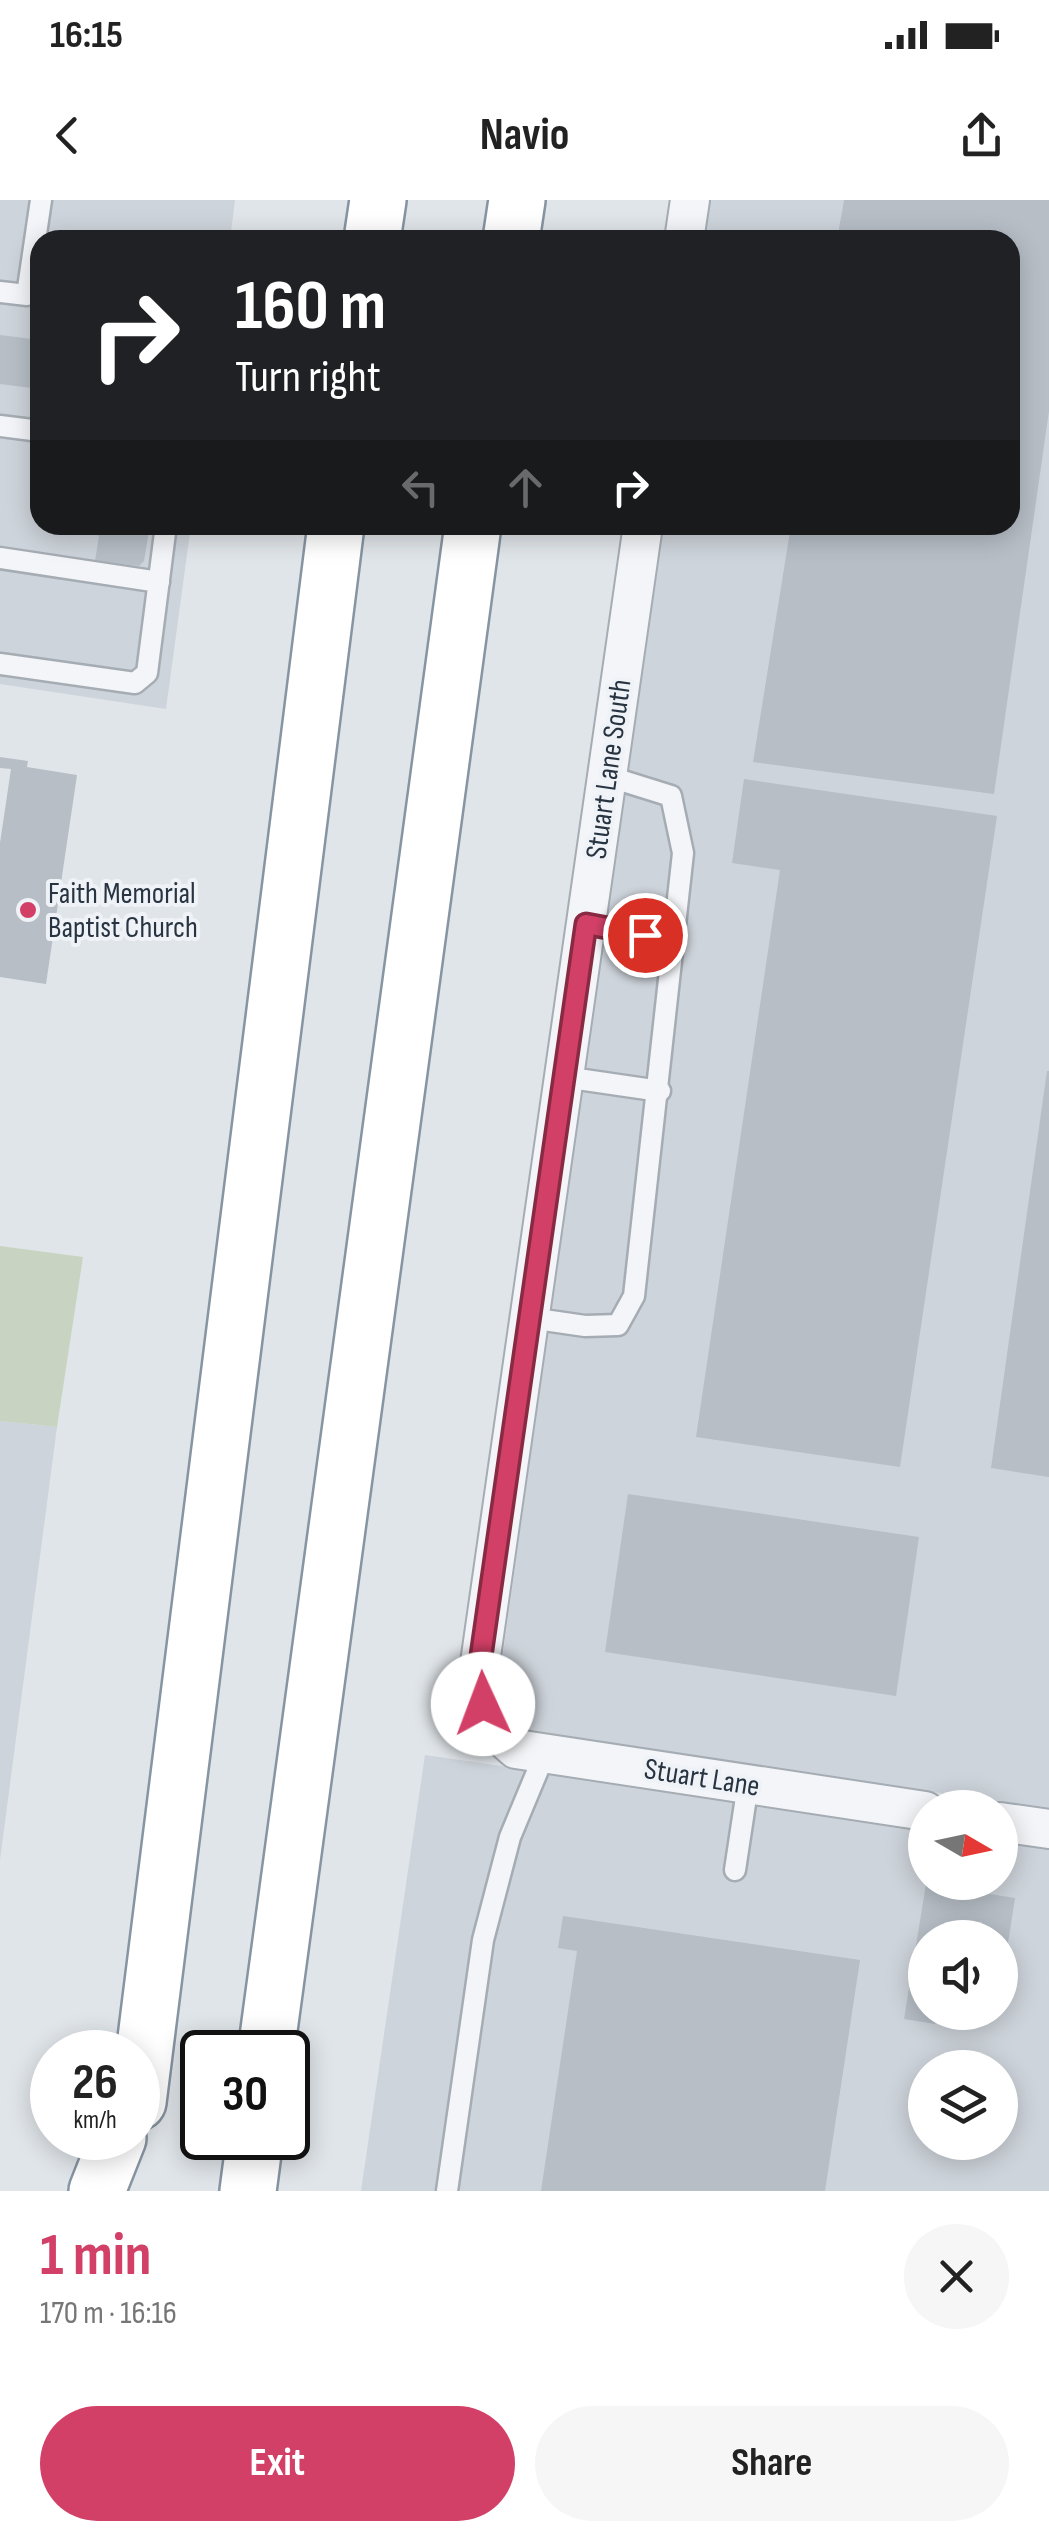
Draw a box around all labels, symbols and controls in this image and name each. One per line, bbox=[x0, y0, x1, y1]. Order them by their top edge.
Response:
text: 16:15 bbox=[50, 13, 123, 58]
icon: back bbox=[40, 108, 95, 163]
text: Navio bbox=[480, 108, 569, 163]
icon: share bbox=[954, 108, 1009, 163]
text: 160 m bbox=[235, 265, 386, 349]
icon: right bbox=[70, 270, 200, 400]
text: Turn right bbox=[235, 350, 381, 405]
icon: left bbox=[393, 460, 448, 515]
icon: ahead bbox=[498, 460, 553, 515]
icon: right bbox=[603, 460, 658, 515]
street label: Stuart Lane South bbox=[579, 677, 639, 861]
place label: Faith Memorial Baptist Church bbox=[48, 876, 198, 946]
pin bbox=[603, 893, 688, 978]
marker: Faith Memorial Baptist Church bbox=[17, 899, 39, 921]
icon: arrive bbox=[618, 908, 673, 963]
position arrow bbox=[431, 1652, 535, 1756]
street label: Stuart Lane bbox=[641, 1751, 762, 1805]
north arrow bbox=[908, 1790, 1018, 1900]
map controls bbox=[908, 1790, 1018, 2160]
button: sound bbox=[908, 1920, 1018, 2030]
speed limit sign: 30 bbox=[180, 2030, 310, 2160]
button: layers bbox=[908, 2050, 1018, 2160]
text: 26 bbox=[72, 2053, 118, 2113]
text: km/h bbox=[73, 2105, 117, 2136]
text: 1 min bbox=[40, 2220, 152, 2292]
button: close bbox=[904, 2224, 1009, 2329]
text: 170 m · 16:16 bbox=[40, 2294, 177, 2333]
button: Exit bbox=[40, 2406, 515, 2521]
button: Share bbox=[535, 2406, 1009, 2521]

